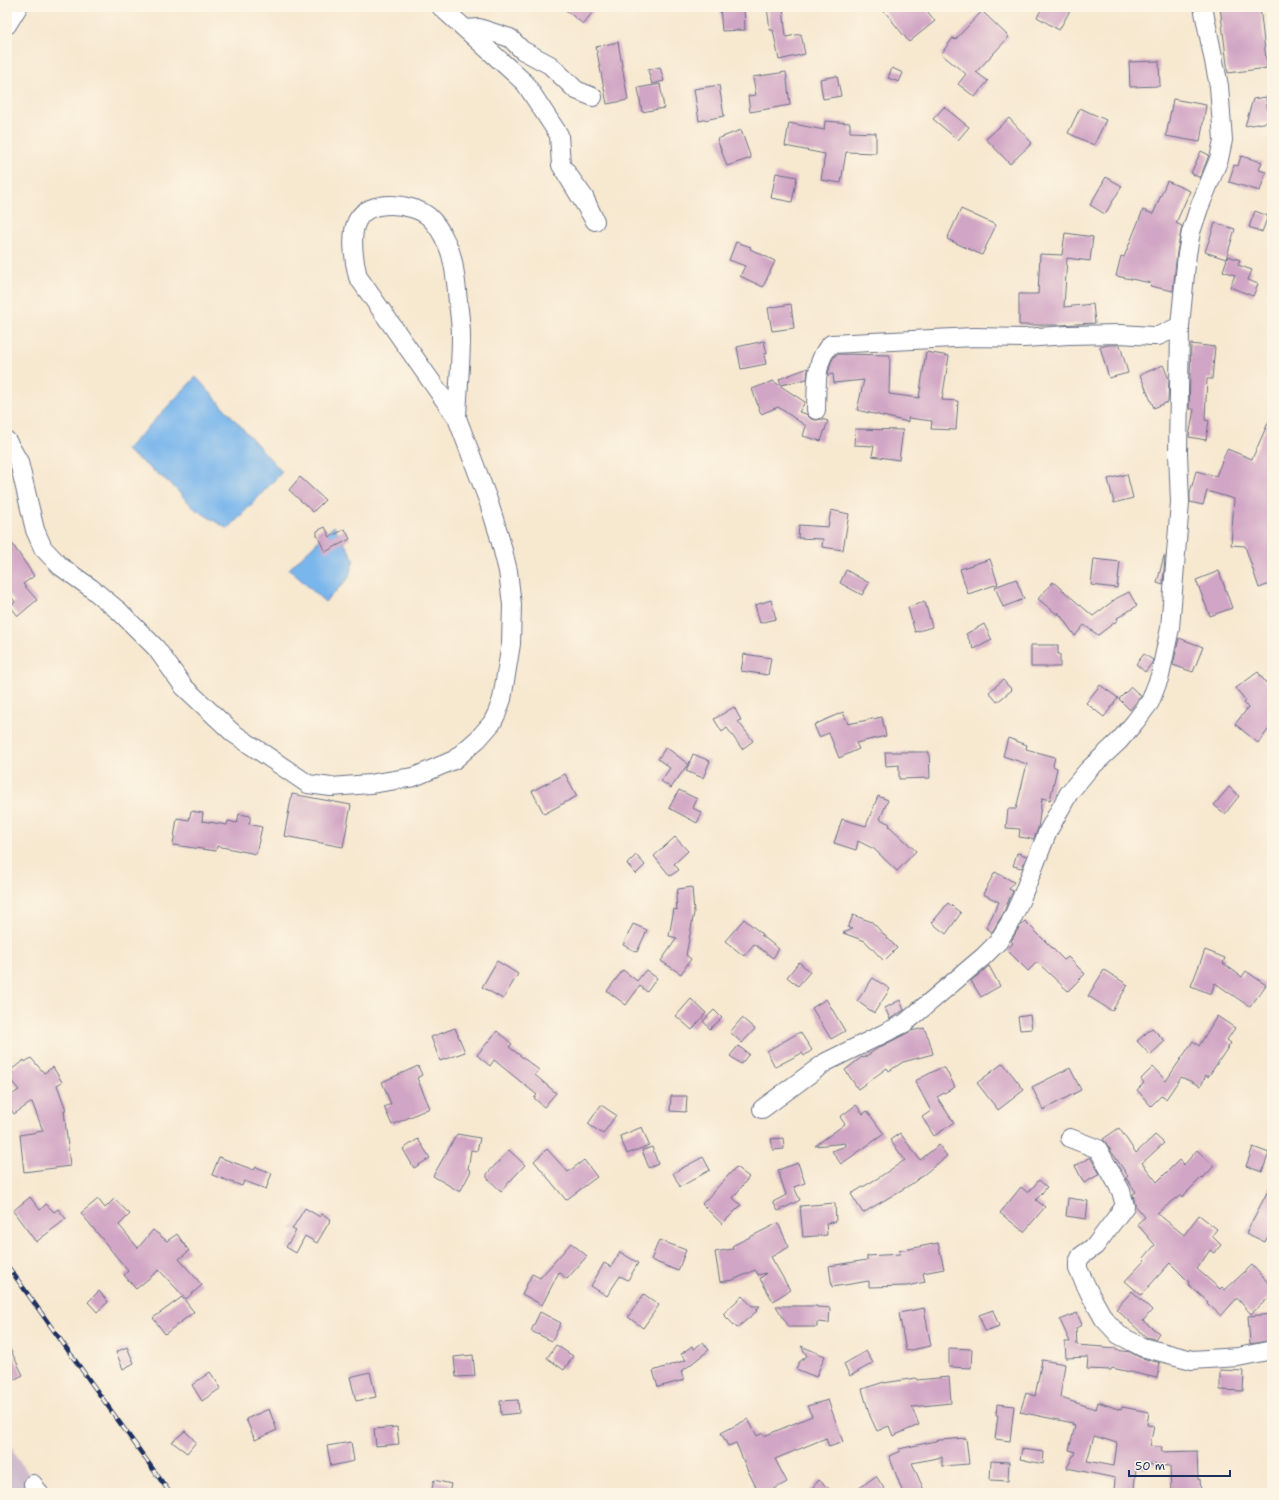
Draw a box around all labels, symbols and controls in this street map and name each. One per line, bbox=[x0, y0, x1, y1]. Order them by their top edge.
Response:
scale bar bbox=[1129, 1452, 1230, 1478]
text: 50 m bbox=[1135, 1458, 1165, 1474]

